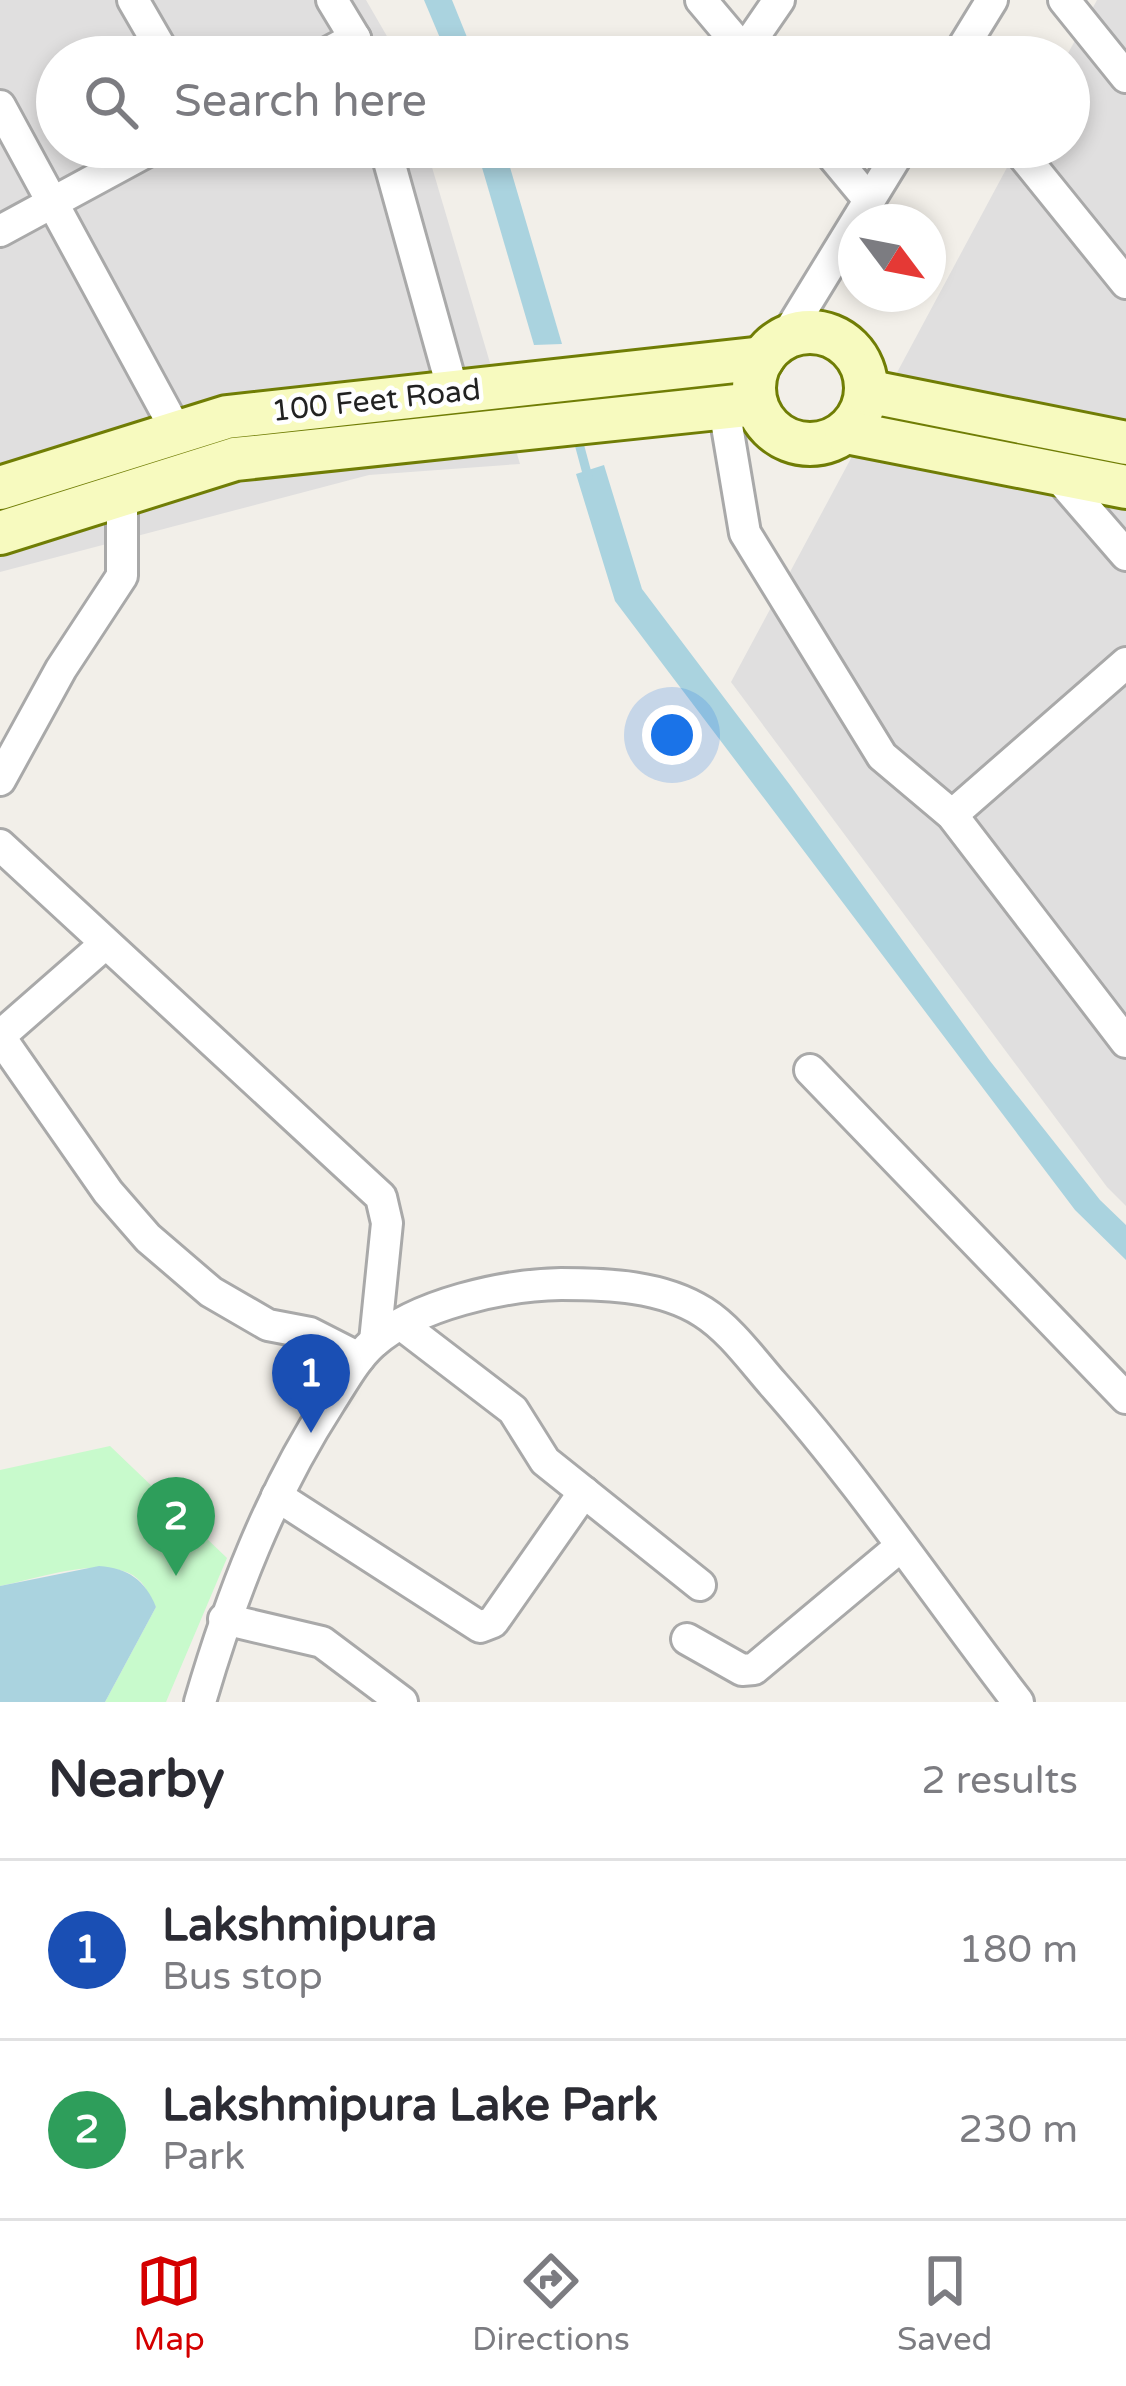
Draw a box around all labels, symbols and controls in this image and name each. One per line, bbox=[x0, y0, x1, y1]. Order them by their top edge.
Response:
search box bbox=[36, 36, 1090, 168]
icon: search bbox=[78, 69, 144, 135]
text: Search here bbox=[174, 75, 427, 129]
north arrow bbox=[838, 204, 946, 312]
street label: 100 Feet Road bbox=[270, 371, 482, 430]
your location bbox=[642, 705, 702, 765]
pin: 1 bbox=[272, 1334, 350, 1433]
pin: 2 bbox=[137, 1477, 215, 1576]
text: Nearby bbox=[48, 1749, 225, 1811]
text: 2 results bbox=[921, 1757, 1078, 1804]
text: Lakshmipura bbox=[162, 1899, 437, 1953]
text: 1 bbox=[75, 1926, 99, 1973]
text: 180 m bbox=[959, 1926, 1078, 1973]
text: Bus stop bbox=[162, 1953, 323, 2000]
text: Lakshmipura Lake Park bbox=[162, 2079, 658, 2133]
text: 2 bbox=[75, 2106, 99, 2153]
text: 230 m bbox=[959, 2106, 1078, 2153]
text: Park bbox=[162, 2133, 245, 2180]
tab: Map bbox=[134, 2248, 205, 2359]
tab: Directions bbox=[472, 2248, 630, 2359]
tab: Saved bbox=[897, 2248, 992, 2359]

